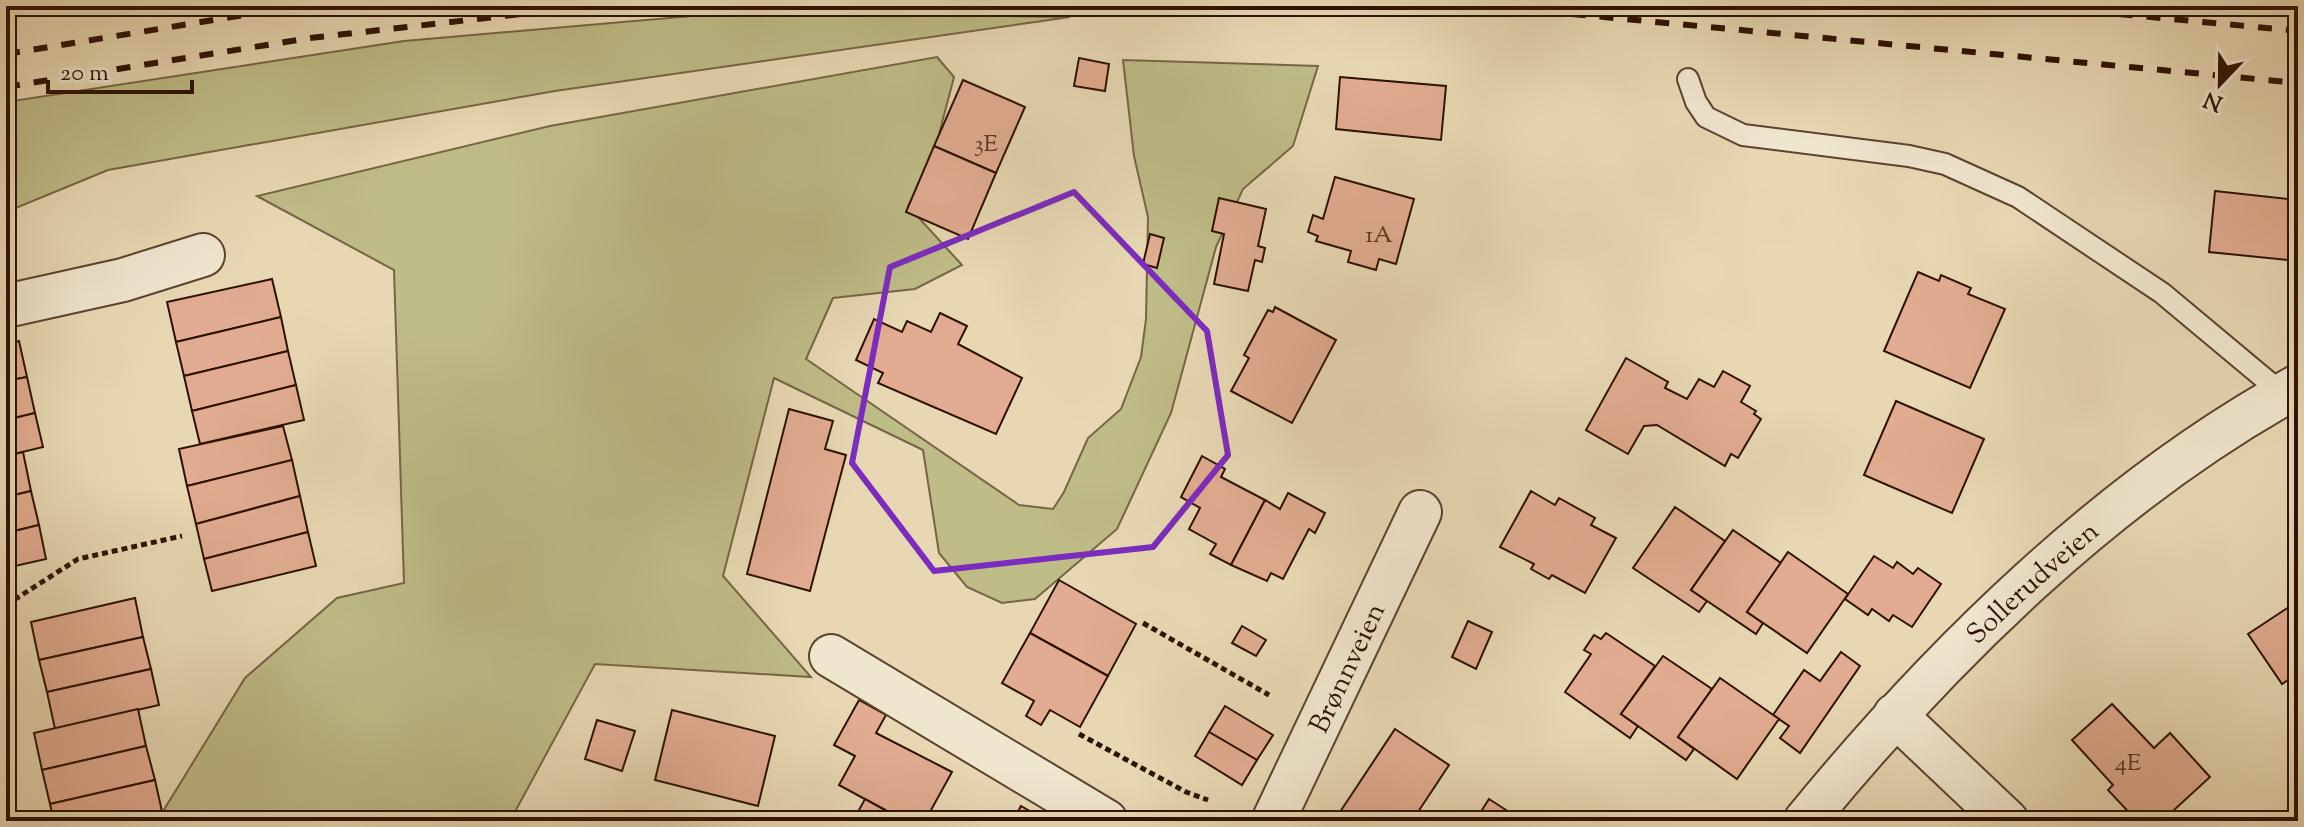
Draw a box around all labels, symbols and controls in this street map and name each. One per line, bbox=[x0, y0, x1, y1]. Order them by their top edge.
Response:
scale bar bbox=[48, 44, 192, 94]
north arrow bbox=[2180, 44, 2260, 124]
text: 20 m bbox=[60, 57, 109, 91]
text: N bbox=[2199, 81, 2228, 118]
house number: 3E bbox=[974, 128, 999, 162]
house number: 1A bbox=[1365, 219, 1393, 253]
street label: Sollerudveien bbox=[1958, 513, 2109, 655]
street label: Brønnveien bbox=[1301, 597, 1397, 741]
house number: 4E bbox=[2115, 747, 2142, 781]

